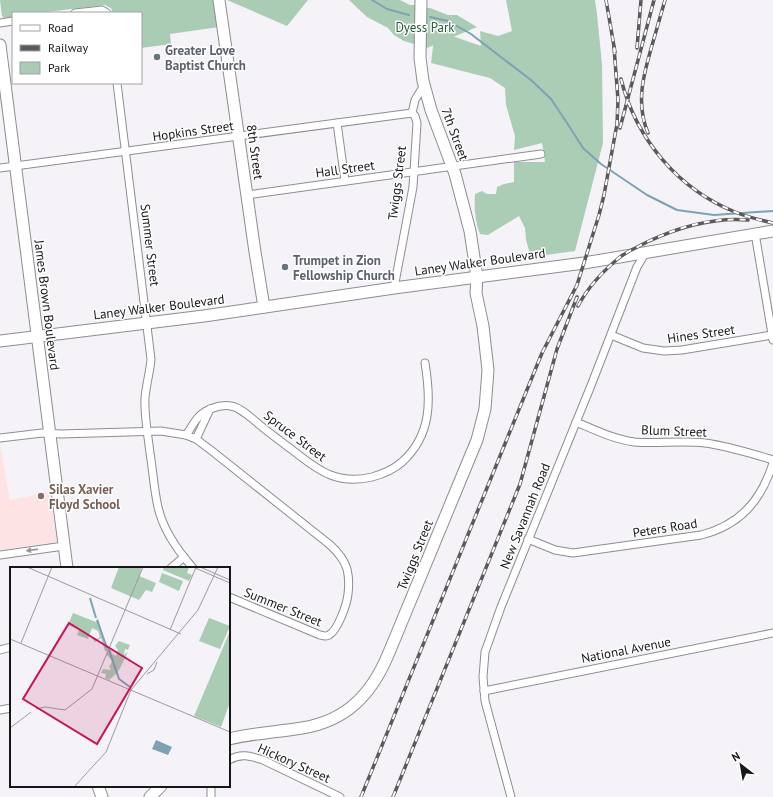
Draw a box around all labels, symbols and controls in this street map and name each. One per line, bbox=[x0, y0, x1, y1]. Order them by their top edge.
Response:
legend bbox=[12, 12, 142, 84]
park label: Dyess Park bbox=[395, 19, 455, 36]
text: Road bbox=[48, 20, 73, 35]
text: Railway bbox=[48, 40, 88, 55]
place label: Greater Love Baptist Church bbox=[165, 42, 246, 74]
marker: Greater Love Baptist Church bbox=[152, 52, 162, 62]
text: Park bbox=[48, 60, 70, 75]
street label: 7th Street bbox=[438, 105, 473, 163]
street label: Hopkins Street bbox=[151, 117, 235, 145]
street label: 8th Street bbox=[243, 123, 267, 181]
street label: Twiggs Street bbox=[384, 144, 410, 221]
street label: Hall Street bbox=[314, 156, 376, 182]
street label: Summer Street bbox=[137, 203, 164, 288]
street label: James Brown Boulevard bbox=[30, 238, 63, 371]
street label: Laney Walker Boulevard bbox=[413, 244, 547, 280]
place label: Trumpet in Zion Fellowship Church bbox=[293, 252, 395, 284]
marker: Trumpet in Zion Fellowship Church bbox=[280, 262, 290, 272]
street label: Laney Walker Boulevard bbox=[92, 291, 226, 323]
street label: Hines Street bbox=[666, 321, 736, 347]
street label: Spruce Street bbox=[260, 407, 330, 465]
street label: Blum Street bbox=[641, 421, 708, 441]
street label: New Savannah Road bbox=[496, 461, 554, 571]
place label: Silas Xavier Floyd School bbox=[49, 481, 120, 513]
marker: Silas Xavier Floyd School bbox=[36, 491, 46, 501]
street label: Peters Road bbox=[631, 515, 699, 541]
street label: Twiggs Street bbox=[393, 517, 437, 593]
one-way arrow bbox=[26, 547, 38, 553]
inset map bbox=[10, 567, 230, 787]
street label: Summer Street bbox=[241, 584, 325, 631]
street label: National Avenue bbox=[580, 633, 672, 667]
street label: Hickory Street bbox=[255, 739, 334, 787]
north arrow bbox=[721, 745, 761, 785]
text: N bbox=[729, 749, 743, 764]

